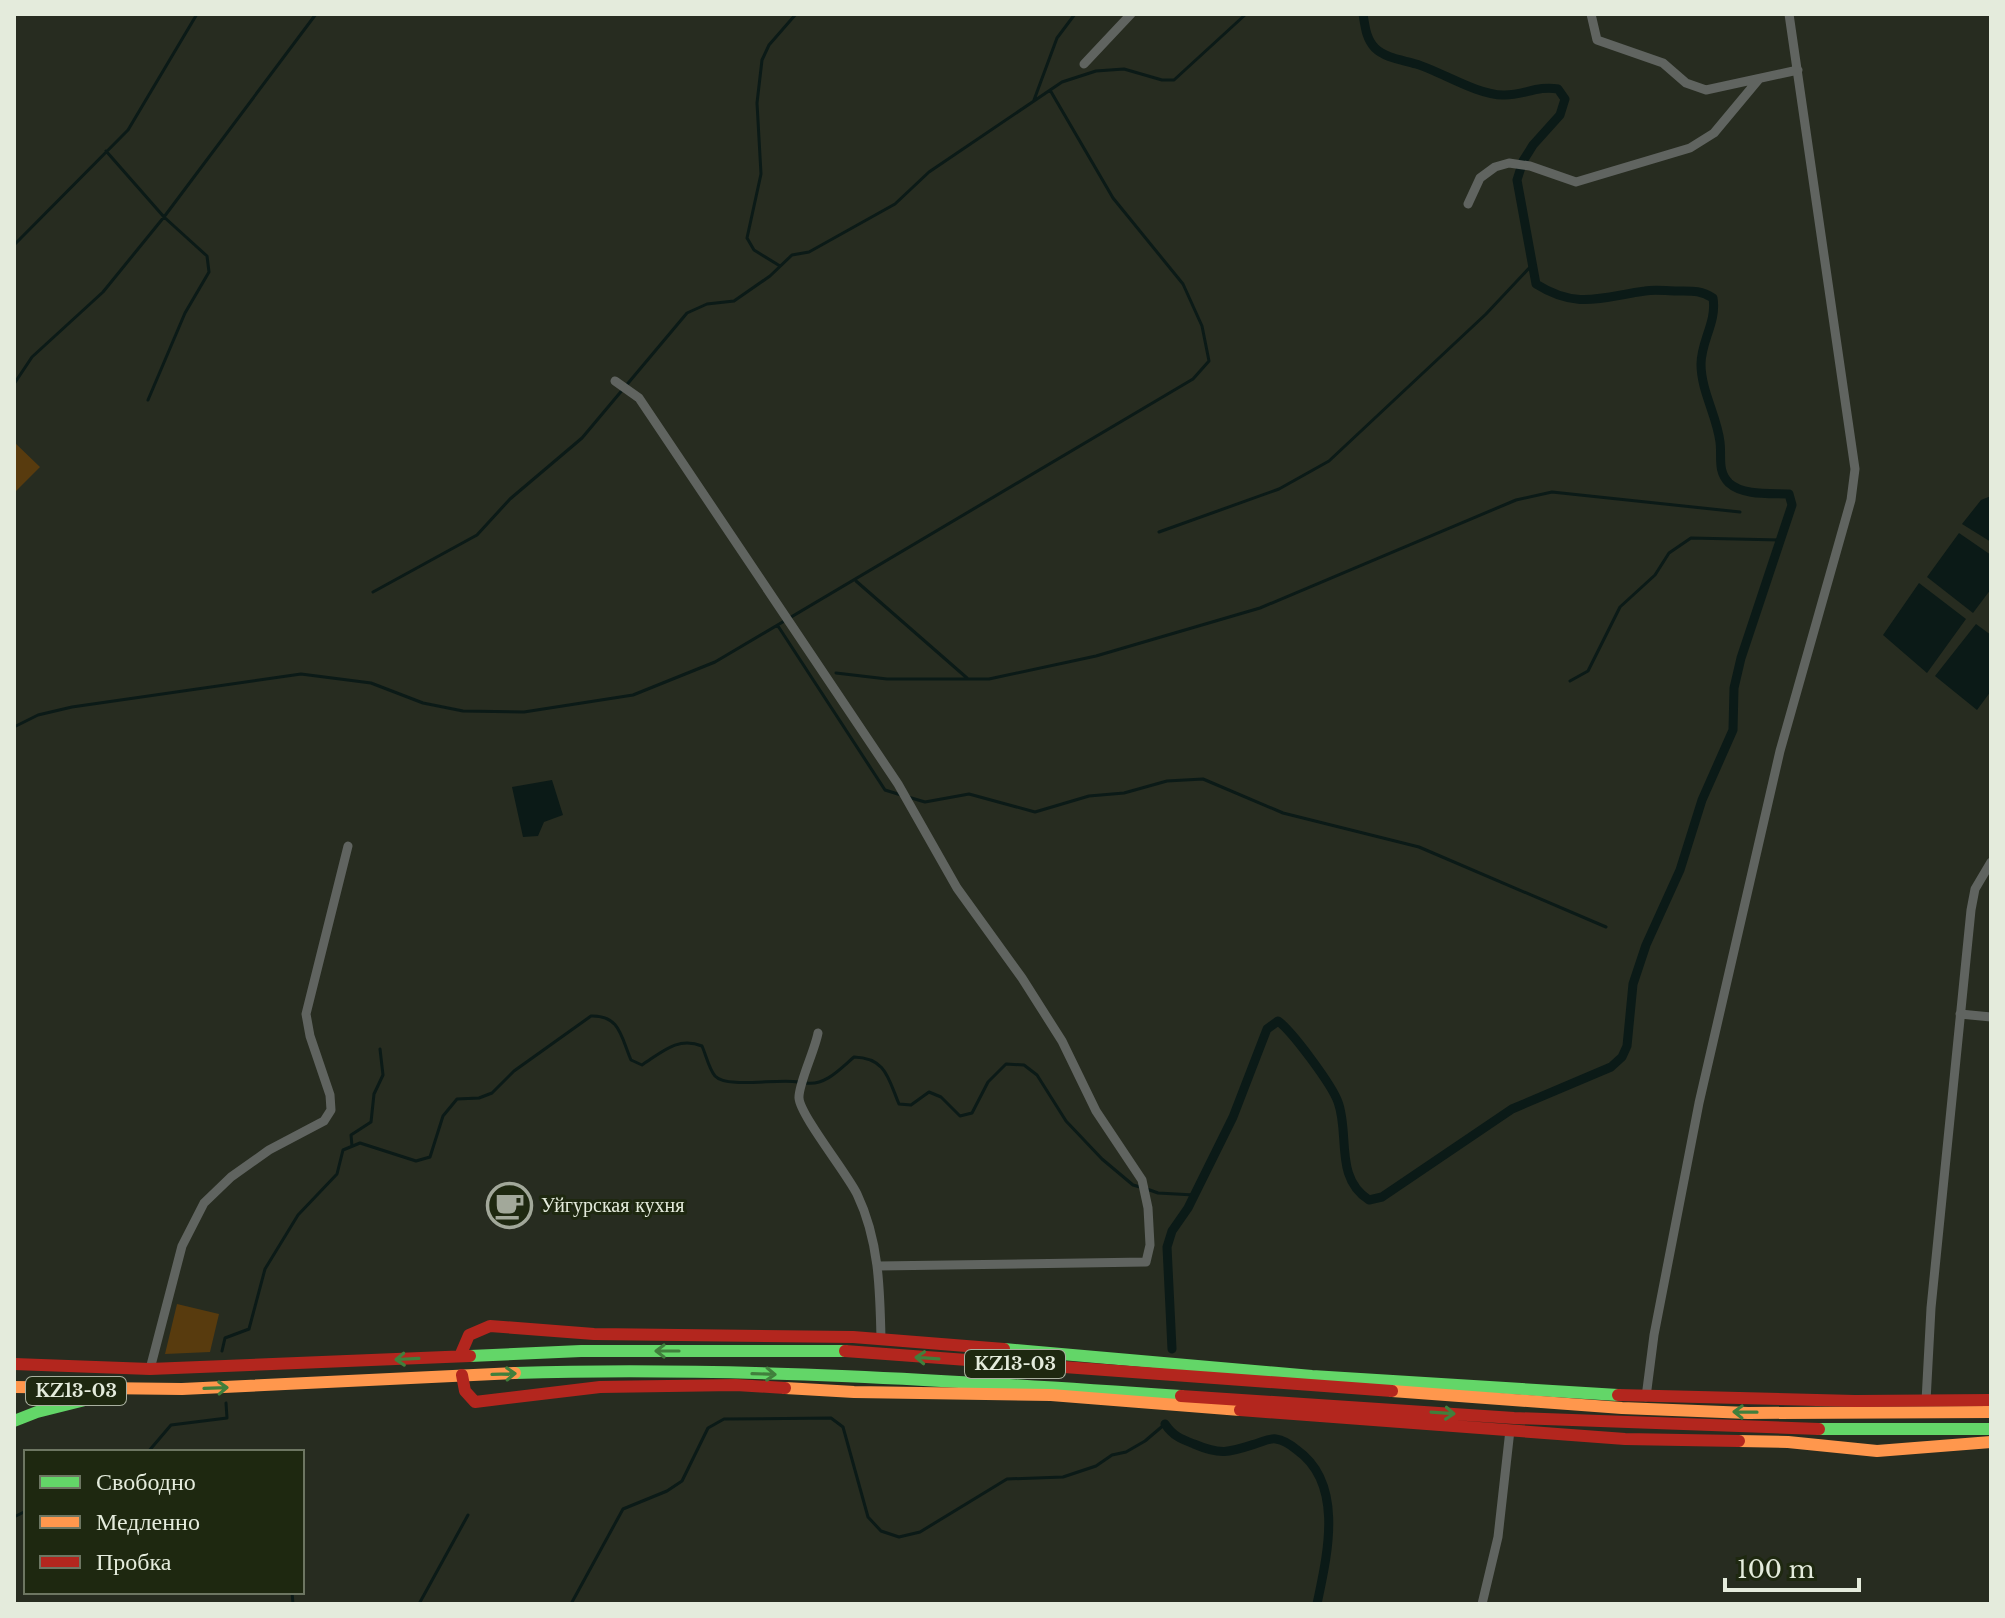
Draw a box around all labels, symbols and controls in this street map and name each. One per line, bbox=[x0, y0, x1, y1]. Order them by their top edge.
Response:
cafe icon: Уйгурская кухня bbox=[486, 1181, 534, 1229]
place label: Уйгурская кухня bbox=[541, 1193, 685, 1217]
one-way arrow bbox=[654, 1343, 681, 1359]
one-way arrow bbox=[914, 1350, 941, 1365]
road number: KZ13-03 bbox=[965, 1350, 1065, 1378]
one-way arrow bbox=[394, 1351, 421, 1366]
one-way arrow bbox=[490, 1366, 517, 1381]
one-way arrow bbox=[750, 1366, 777, 1381]
road number: KZ13-03 bbox=[26, 1377, 126, 1405]
one-way arrow bbox=[202, 1380, 229, 1395]
one-way arrow bbox=[1732, 1405, 1759, 1420]
one-way arrow bbox=[1429, 1406, 1456, 1421]
legend bbox=[24, 1450, 304, 1594]
text: Свободно bbox=[96, 1467, 196, 1496]
text: Медленно bbox=[96, 1507, 200, 1536]
scale bar bbox=[1725, 1542, 1859, 1592]
text: Пробка bbox=[96, 1547, 172, 1576]
text: 100 m bbox=[1737, 1555, 1815, 1584]

